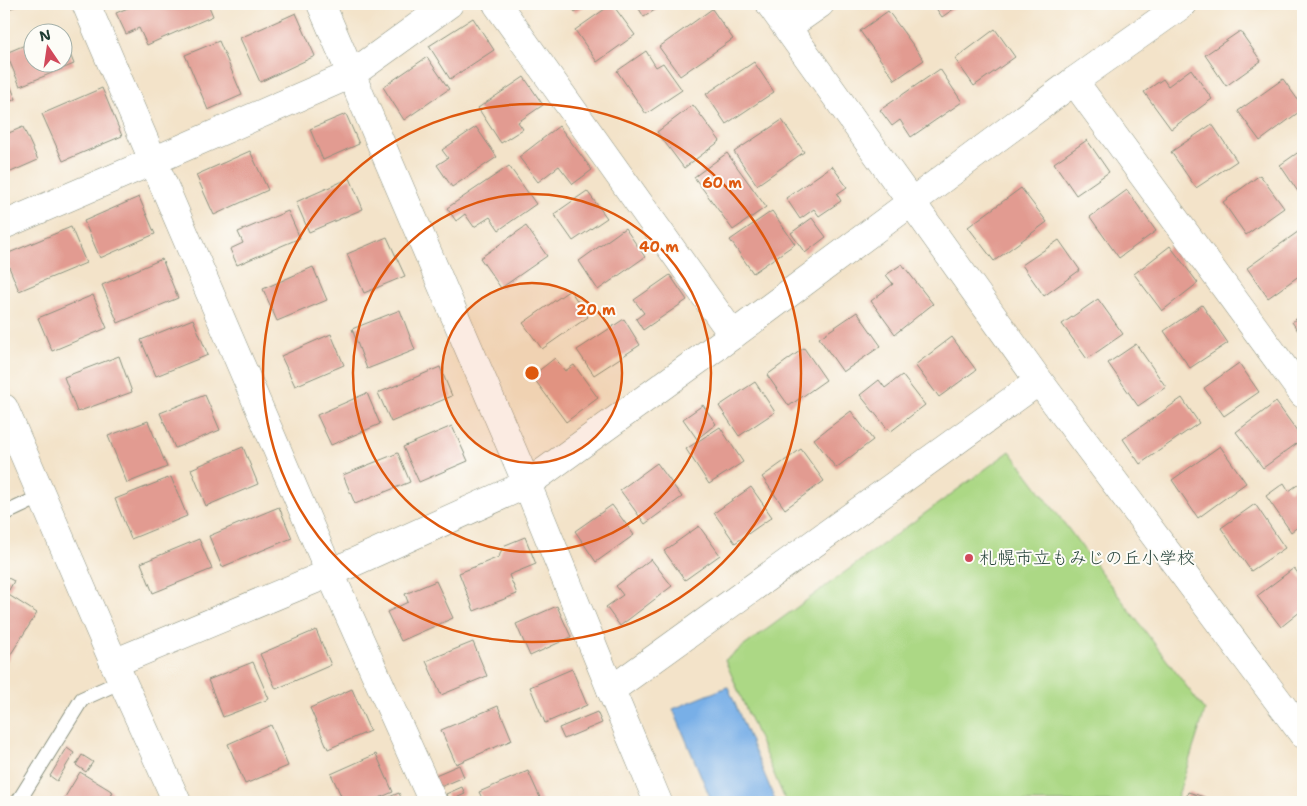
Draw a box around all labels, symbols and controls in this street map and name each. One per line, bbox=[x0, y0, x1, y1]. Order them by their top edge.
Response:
north arrow bbox=[22, 22, 72, 72]
text: N bbox=[38, 25, 53, 45]
text: 60 m bbox=[702, 173, 742, 193]
text: 40 m bbox=[639, 237, 679, 257]
text: 20 m bbox=[576, 300, 616, 320]
centre of rings bbox=[523, 364, 541, 382]
place label: 札幌市立もみじの丘小学校 bbox=[979, 546, 1195, 570]
marker: 札幌市立もみじの丘小学校 bbox=[963, 552, 975, 564]

